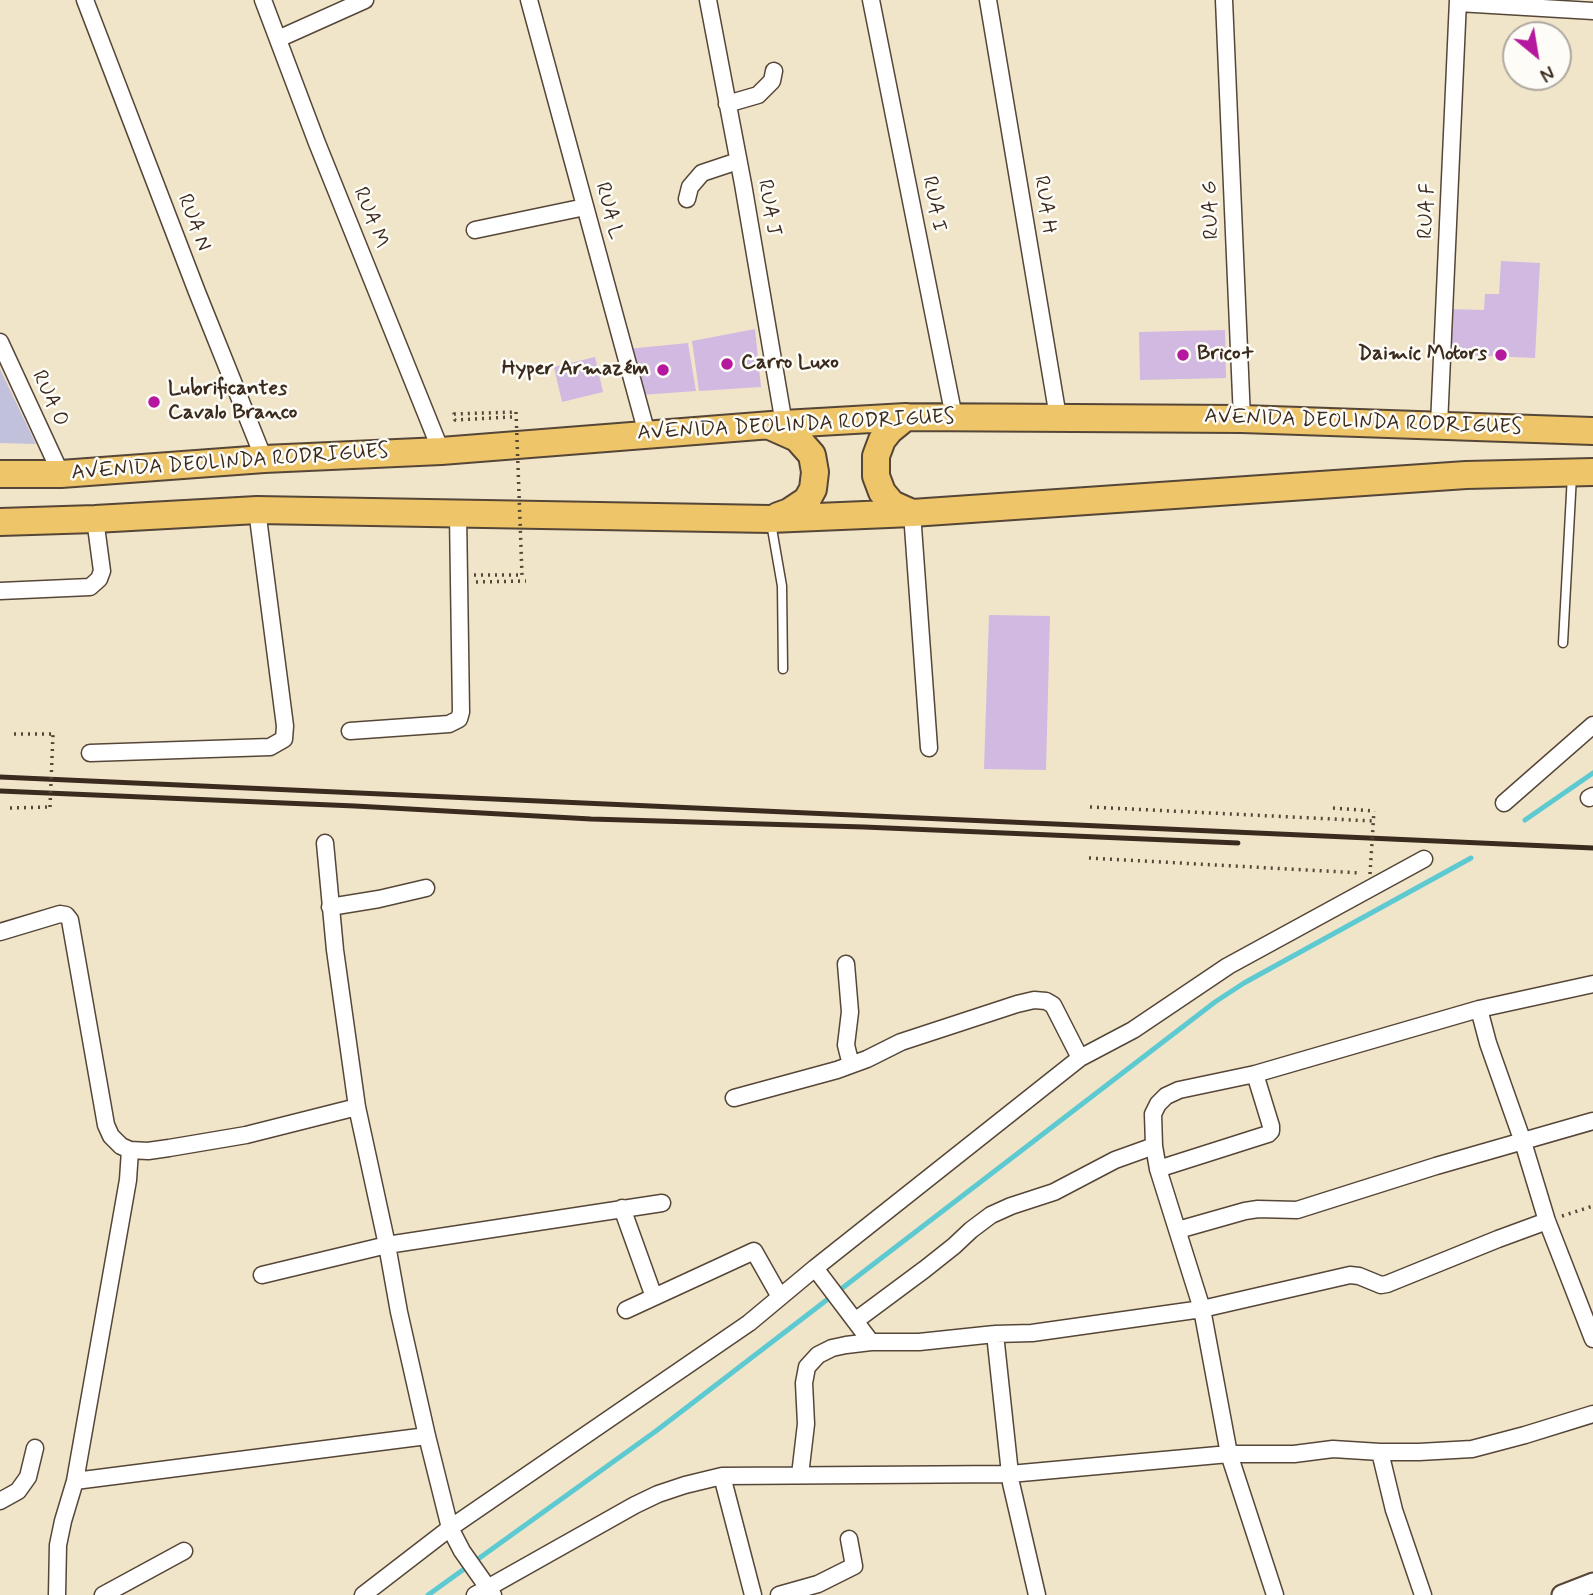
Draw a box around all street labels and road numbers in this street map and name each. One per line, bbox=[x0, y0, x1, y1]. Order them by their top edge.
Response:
street label: RUA I bbox=[915, 174, 951, 234]
street label: RUA H bbox=[1027, 174, 1061, 236]
street label: RUA J bbox=[751, 178, 785, 238]
street label: RUA L bbox=[588, 180, 628, 242]
street label: RUA G bbox=[1198, 180, 1226, 240]
street label: RUA F bbox=[1414, 182, 1442, 240]
street label: RUA M bbox=[346, 184, 394, 252]
street label: RUA N bbox=[171, 191, 215, 255]
street label: RUA O bbox=[25, 367, 73, 431]
street label: AVENIDA DEOLINDA RODRIGUES bbox=[637, 405, 955, 447]
street label: AVENIDA DEOLINDA RODRIGUES bbox=[1204, 405, 1522, 441]
street label: AVENIDA DEOLINDA RODRIGUES bbox=[71, 439, 389, 487]

